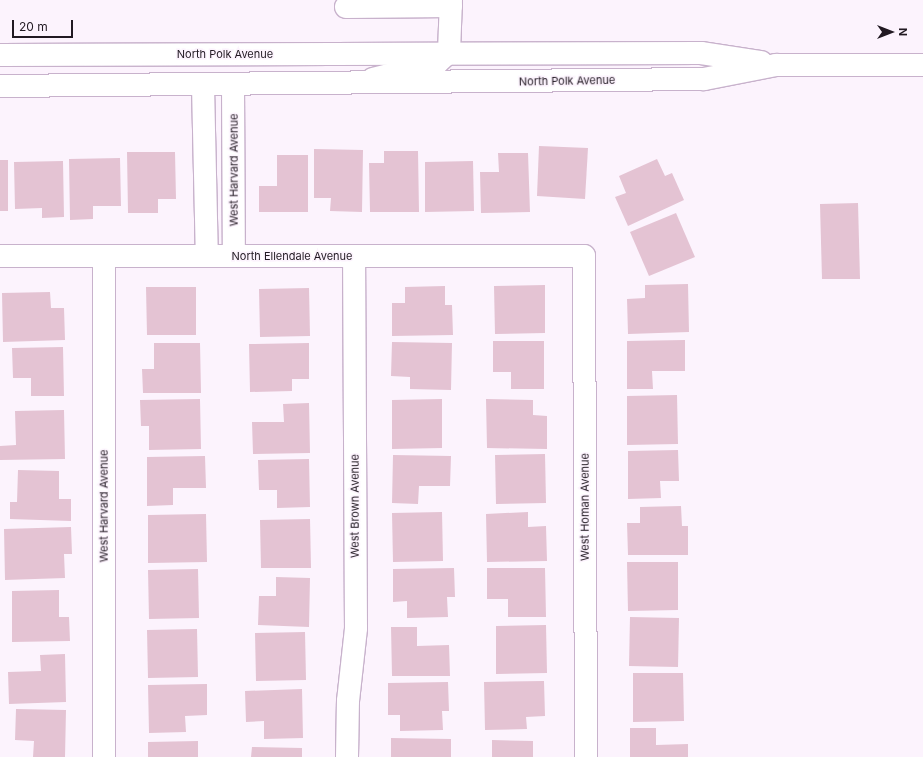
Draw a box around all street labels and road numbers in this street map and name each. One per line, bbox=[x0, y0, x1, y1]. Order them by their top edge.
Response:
street label: North Polk Avenue bbox=[177, 47, 273, 61]
street label: North Polk Avenue bbox=[519, 74, 615, 88]
street label: West Harvard Avenue bbox=[227, 114, 241, 226]
street label: North Ellendale Avenue bbox=[232, 249, 352, 263]
street label: West Harvard Avenue bbox=[97, 450, 111, 562]
street label: West Homan Avenue bbox=[578, 453, 592, 561]
street label: West Brown Avenue bbox=[348, 454, 362, 558]

